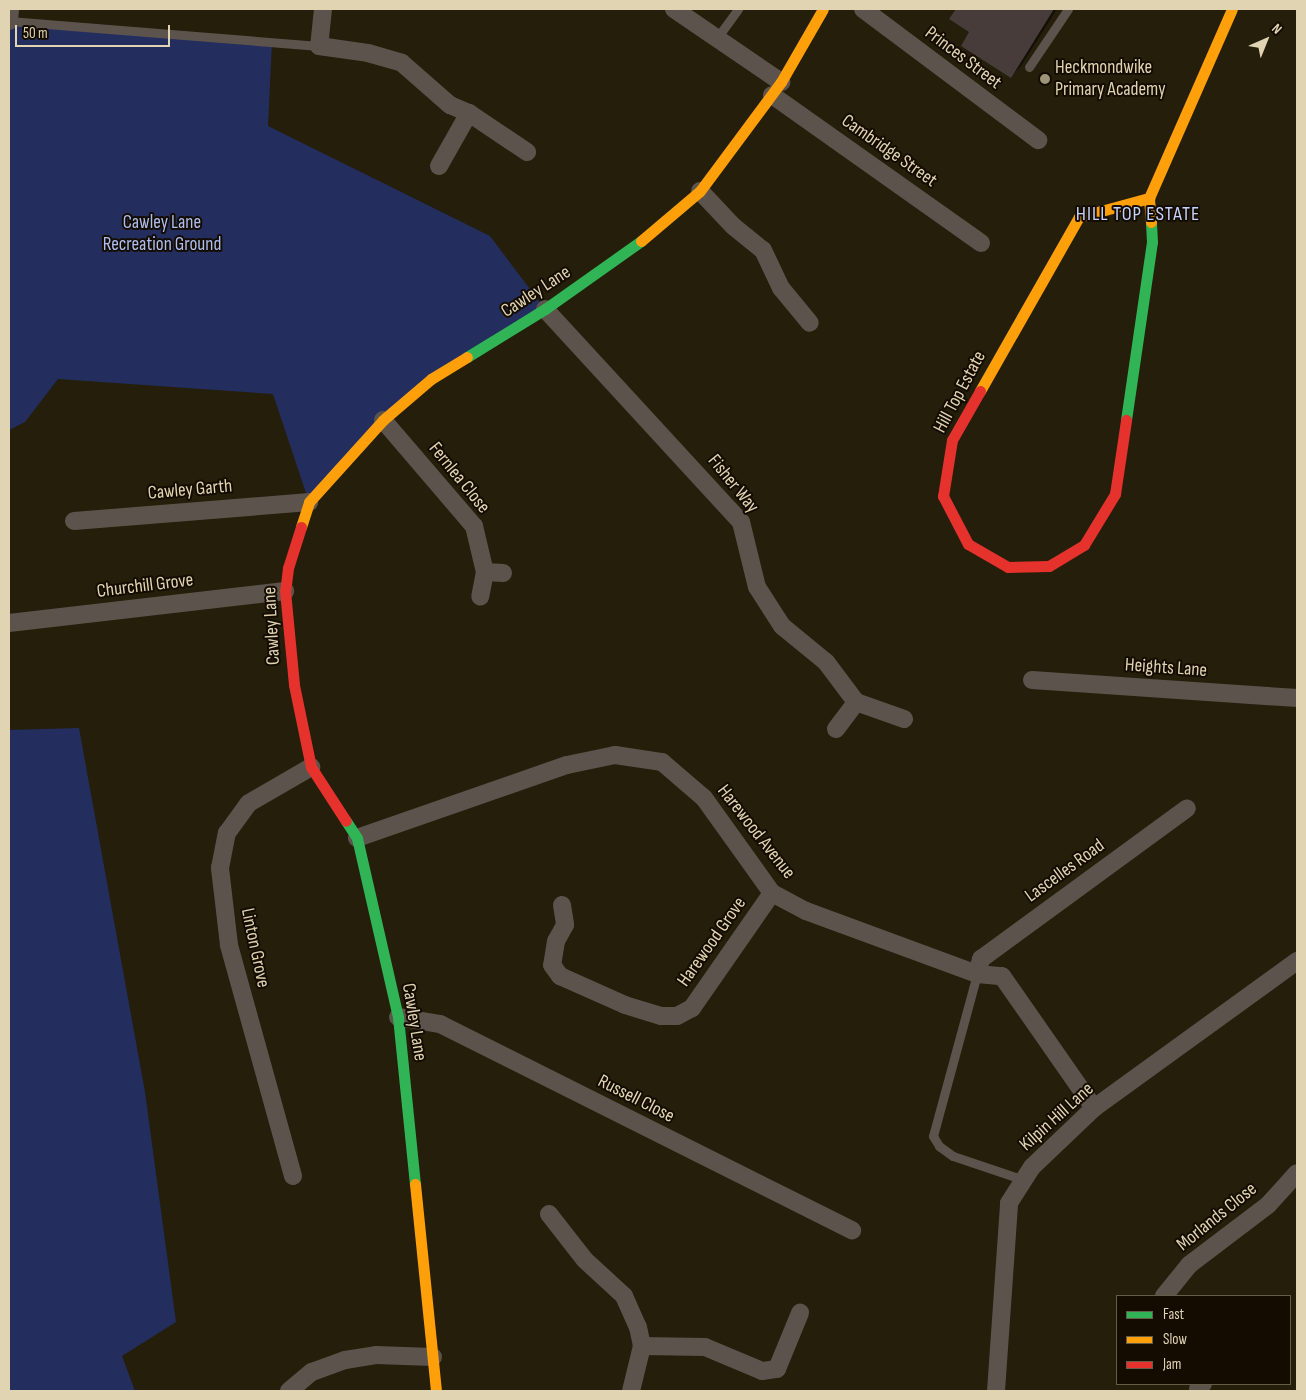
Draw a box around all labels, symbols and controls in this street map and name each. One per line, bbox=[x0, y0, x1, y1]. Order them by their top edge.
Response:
scale bar bbox=[18, 15, 172, 47]
north arrow bbox=[1241, 15, 1291, 65]
text: N bbox=[1268, 20, 1285, 38]
street label: Princes Street bbox=[920, 22, 1006, 94]
text: 50 m bbox=[23, 24, 48, 43]
place label: Heckmondwike Primary Academy bbox=[1055, 57, 1166, 101]
marker: Heckmondwike Primary Academy bbox=[1039, 73, 1051, 85]
street label: Cambridge Street bbox=[837, 110, 941, 192]
district label: HILL TOP ESTATE bbox=[1074, 202, 1202, 226]
park label: Cawley Lane Recreation Ground bbox=[103, 212, 221, 256]
street label: Cawley Lane bbox=[497, 261, 575, 323]
street label: Hill Top Estate bbox=[929, 347, 991, 437]
street label: Fernlea Close bbox=[423, 438, 495, 518]
street label: Fisher Way bbox=[703, 450, 763, 518]
street label: Cawley Garth bbox=[147, 475, 233, 505]
street label: Churchill Grove bbox=[95, 569, 195, 603]
street label: Cawley Lane bbox=[259, 586, 285, 666]
street label: Heights Lane bbox=[1124, 654, 1208, 682]
street label: Harewood Avenue bbox=[712, 780, 800, 884]
street label: Lascelles Road bbox=[1021, 835, 1109, 907]
street label: Harewood Grove bbox=[673, 893, 751, 991]
street label: Linton Grove bbox=[235, 906, 275, 990]
street label: Cawley Lane bbox=[397, 982, 431, 1062]
street label: Russell Close bbox=[594, 1070, 678, 1128]
street label: Kilpin Hill Lane bbox=[1015, 1078, 1099, 1156]
street label: Morlands Close bbox=[1172, 1178, 1262, 1256]
legend bbox=[1116, 1295, 1291, 1385]
text: Fast bbox=[1163, 1305, 1184, 1324]
text: Slow bbox=[1163, 1330, 1187, 1349]
text: Jam bbox=[1163, 1355, 1181, 1374]

